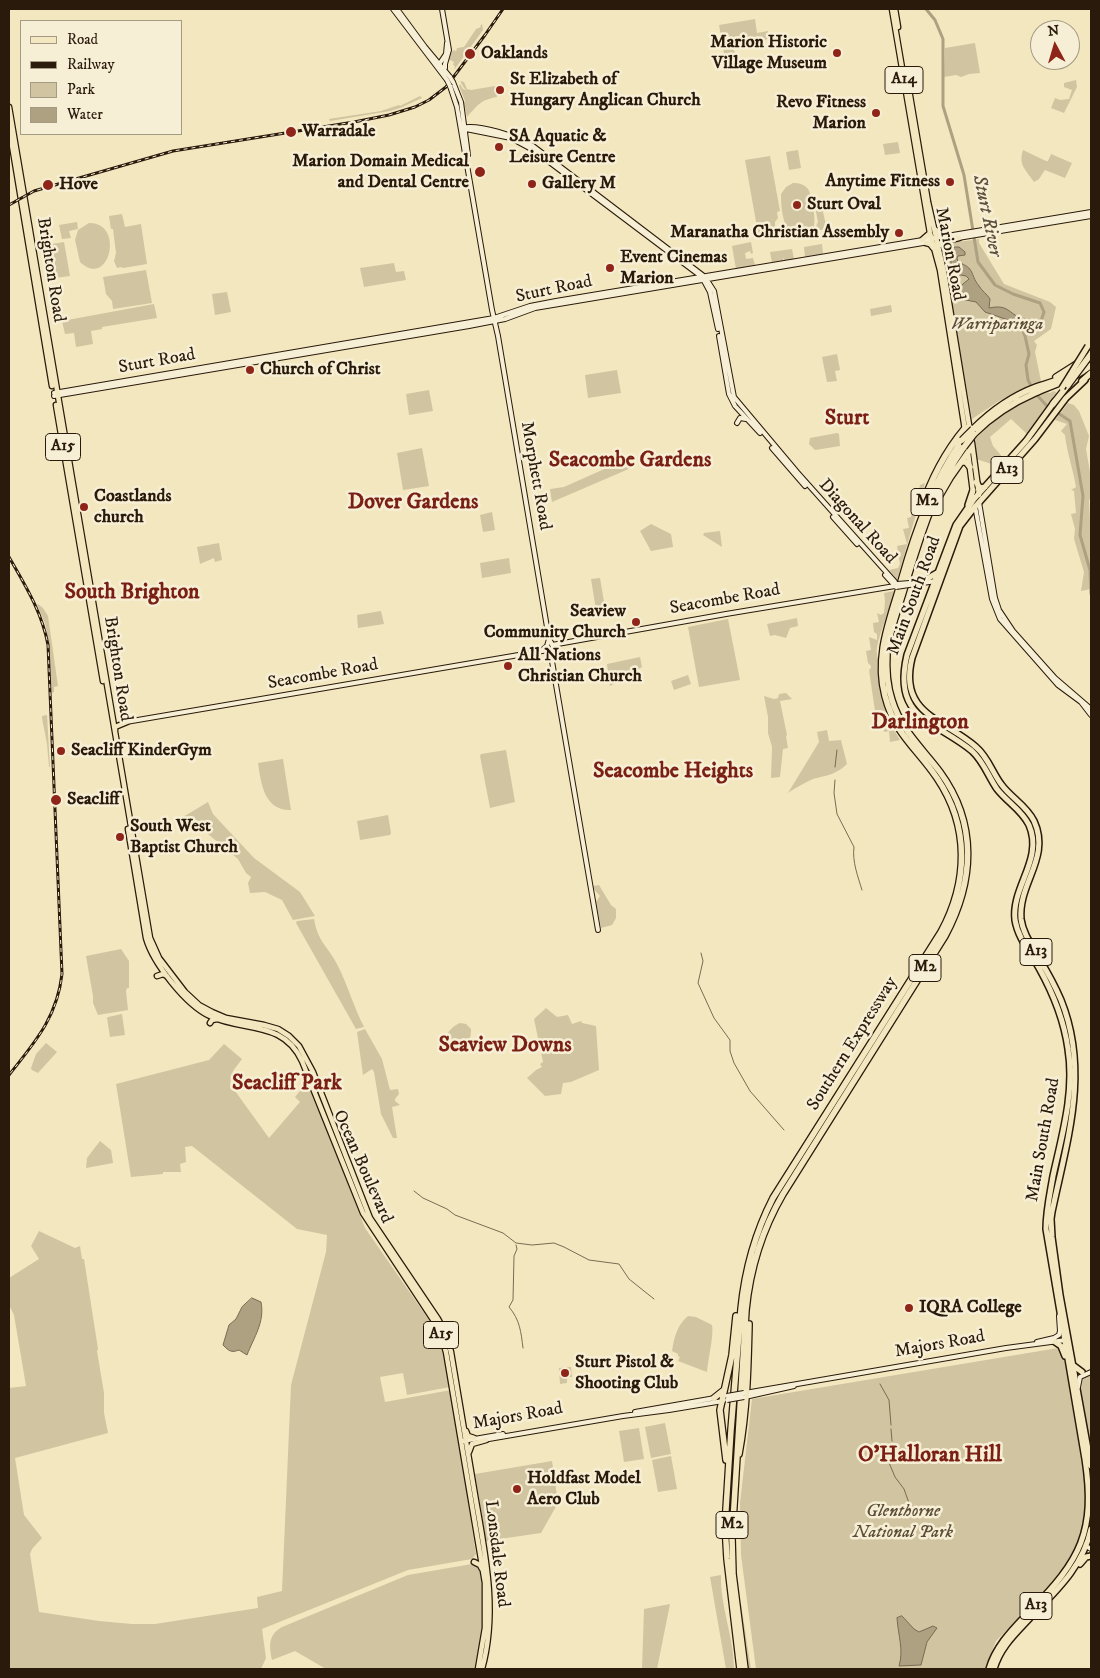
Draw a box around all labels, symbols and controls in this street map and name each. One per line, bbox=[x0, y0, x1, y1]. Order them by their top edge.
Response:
legend bbox=[20, 20, 182, 135]
north arrow bbox=[1030, 20, 1080, 70]
text: N bbox=[1047, 22, 1060, 41]
text: Road bbox=[67, 30, 98, 49]
place label: Marion Historic Village Museum bbox=[710, 32, 827, 74]
place label: Oaklands bbox=[481, 43, 548, 65]
marker: Oaklands bbox=[463, 47, 477, 61]
marker: Marion Historic Village Museum bbox=[831, 47, 843, 59]
text: Railway bbox=[67, 55, 115, 74]
road number: A14 bbox=[885, 66, 923, 94]
place label: St Elizabeth of Hungary Anglican Church bbox=[510, 69, 701, 112]
text: Park bbox=[67, 80, 95, 99]
marker: St Elizabeth of Hungary Anglican Church bbox=[494, 84, 506, 96]
place label: Revo Fitness Marion bbox=[776, 92, 866, 134]
text: Water bbox=[67, 105, 103, 124]
marker: Revo Fitness Marion bbox=[870, 107, 882, 119]
place label: Warradale bbox=[302, 121, 376, 143]
marker: Warradale bbox=[284, 125, 298, 139]
place label: SA Aquatic & Leisure Centre bbox=[509, 126, 615, 168]
marker: SA Aquatic & Leisure Centre bbox=[493, 141, 505, 153]
place label: Marion Domain Medical and Dental Centre bbox=[292, 151, 469, 193]
marker: Marion Domain Medical and Dental Centre bbox=[473, 165, 487, 179]
place label: Anytime Fitness bbox=[825, 171, 940, 193]
place label: Gallery M bbox=[542, 173, 616, 195]
water label: Sturt River bbox=[966, 173, 1006, 259]
place label: Hove bbox=[59, 174, 98, 196]
marker: Anytime Fitness bbox=[944, 176, 956, 188]
marker: Hove bbox=[41, 178, 55, 192]
marker: Gallery M bbox=[526, 178, 538, 190]
place label: Sturt Oval bbox=[807, 194, 881, 216]
marker: Sturt Oval bbox=[791, 199, 803, 211]
street label: Marion Road bbox=[929, 205, 969, 303]
street label: Brighton Road bbox=[31, 216, 69, 324]
place label: Maranatha Christian Assembly bbox=[670, 222, 889, 244]
marker: Maranatha Christian Assembly bbox=[893, 227, 905, 239]
place label: Event Cinemas Marion bbox=[620, 247, 727, 290]
marker: Event Cinemas Marion bbox=[604, 262, 616, 274]
street label: Sturt Road bbox=[514, 271, 594, 309]
park label: Warriparinga bbox=[951, 314, 1043, 336]
street label: Sturt Road bbox=[117, 345, 197, 379]
place label: Church of Christ bbox=[260, 359, 380, 381]
marker: Church of Christ bbox=[244, 364, 256, 376]
district label: Sturt bbox=[825, 406, 869, 432]
street label: Morphett Road bbox=[515, 420, 555, 532]
road number: A15 bbox=[46, 434, 80, 461]
district label: Seacombe Gardens bbox=[549, 448, 711, 474]
road number: A13 bbox=[991, 456, 1023, 484]
street label: Diagonal Road bbox=[813, 475, 901, 569]
place label: Coastlands church bbox=[94, 486, 172, 528]
road number: M2 bbox=[911, 488, 943, 516]
district label: Dover Gardens bbox=[348, 490, 478, 516]
marker: Coastlands church bbox=[78, 501, 90, 513]
street label: Main South Road bbox=[883, 533, 947, 659]
district label: South Brighton bbox=[64, 580, 200, 606]
street label: Seacombe Road bbox=[668, 580, 782, 620]
place label: Seaview Community Church bbox=[484, 601, 626, 644]
street label: Brighton Road bbox=[98, 615, 136, 723]
marker: Seaview Community Church bbox=[630, 616, 642, 628]
place label: All Nations Christian Church bbox=[518, 645, 642, 688]
street label: Seacombe Road bbox=[266, 655, 380, 695]
marker: All Nations Christian Church bbox=[502, 660, 514, 672]
district label: Darlington bbox=[871, 710, 969, 736]
place label: Seacliff KinderGym bbox=[71, 740, 212, 762]
marker: Seacliff KinderGym bbox=[55, 745, 67, 757]
district label: Seacombe Heights bbox=[593, 759, 753, 785]
place label: Seacliff bbox=[67, 789, 119, 811]
marker: Seacliff bbox=[49, 793, 63, 807]
place label: South West Baptist Church bbox=[130, 816, 238, 859]
marker: South West Baptist Church bbox=[114, 831, 126, 843]
road number: A13 bbox=[1020, 939, 1052, 966]
road number: M2 bbox=[909, 954, 941, 981]
street label: Southern Expressway bbox=[803, 973, 903, 1115]
district label: Seaview Downs bbox=[438, 1033, 572, 1059]
district label: Seacliff Park bbox=[232, 1071, 342, 1097]
street label: Main South Road bbox=[1022, 1076, 1066, 1204]
street label: Ocean Boulevard bbox=[327, 1107, 397, 1227]
place label: IQRA College bbox=[919, 1297, 1022, 1319]
marker: IQRA College bbox=[903, 1302, 915, 1314]
road number: A15 bbox=[424, 1322, 458, 1348]
street label: Majors Road bbox=[893, 1326, 987, 1364]
place label: Sturt Pistol & Shooting Club bbox=[575, 1352, 678, 1395]
marker: Sturt Pistol & Shooting Club bbox=[559, 1367, 571, 1379]
street label: Majors Road bbox=[471, 1398, 565, 1436]
district label: O'Halloran Hill bbox=[858, 1443, 1002, 1469]
place label: Holdfast Model Aero Club bbox=[527, 1468, 641, 1510]
marker: Holdfast Model Aero Club bbox=[511, 1483, 523, 1495]
street label: Lonsdale Road bbox=[479, 1499, 513, 1609]
park label: Glenthorne National Park bbox=[853, 1501, 953, 1544]
road number: M2 bbox=[716, 1512, 748, 1538]
road number: A13 bbox=[1020, 1592, 1052, 1620]

